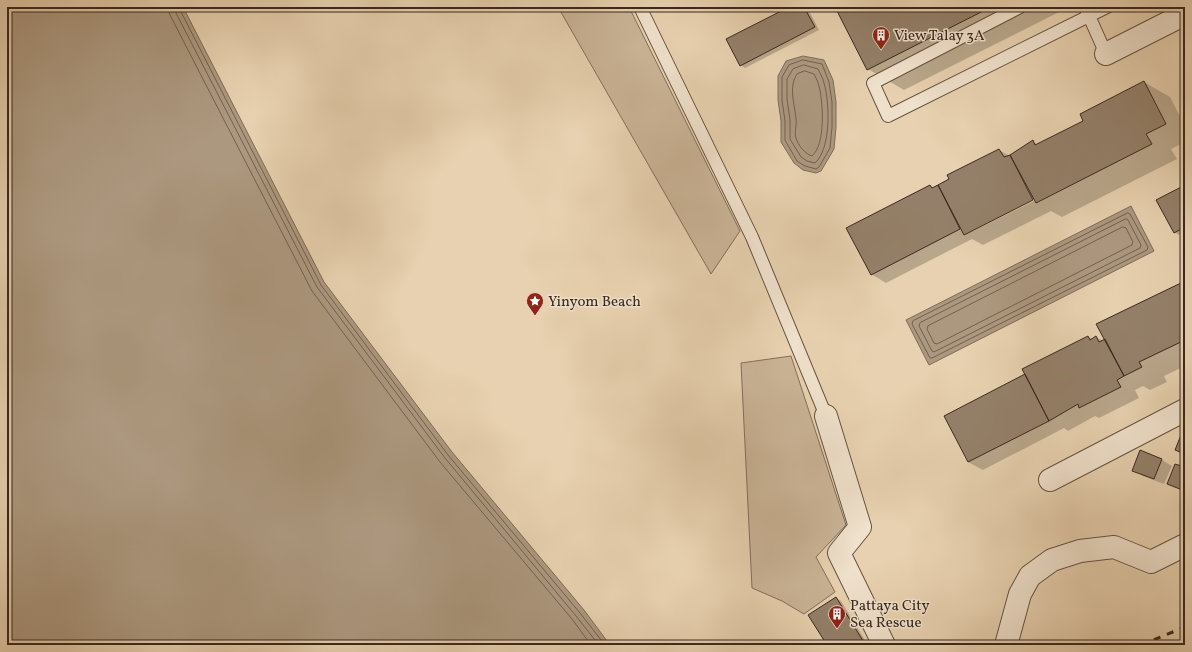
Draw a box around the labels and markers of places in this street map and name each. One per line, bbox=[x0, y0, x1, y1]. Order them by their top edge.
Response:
building icon: View Talay 3A bbox=[871, 25, 891, 50]
place label: View Talay 3A bbox=[894, 26, 985, 47]
place icon: Yinyom Beach bbox=[525, 291, 545, 316]
place label: Yinyom Beach bbox=[548, 292, 641, 313]
place label: Pattaya City Sea Rescue bbox=[850, 596, 930, 634]
building icon: Pattaya City Sea Rescue bbox=[827, 604, 847, 629]

